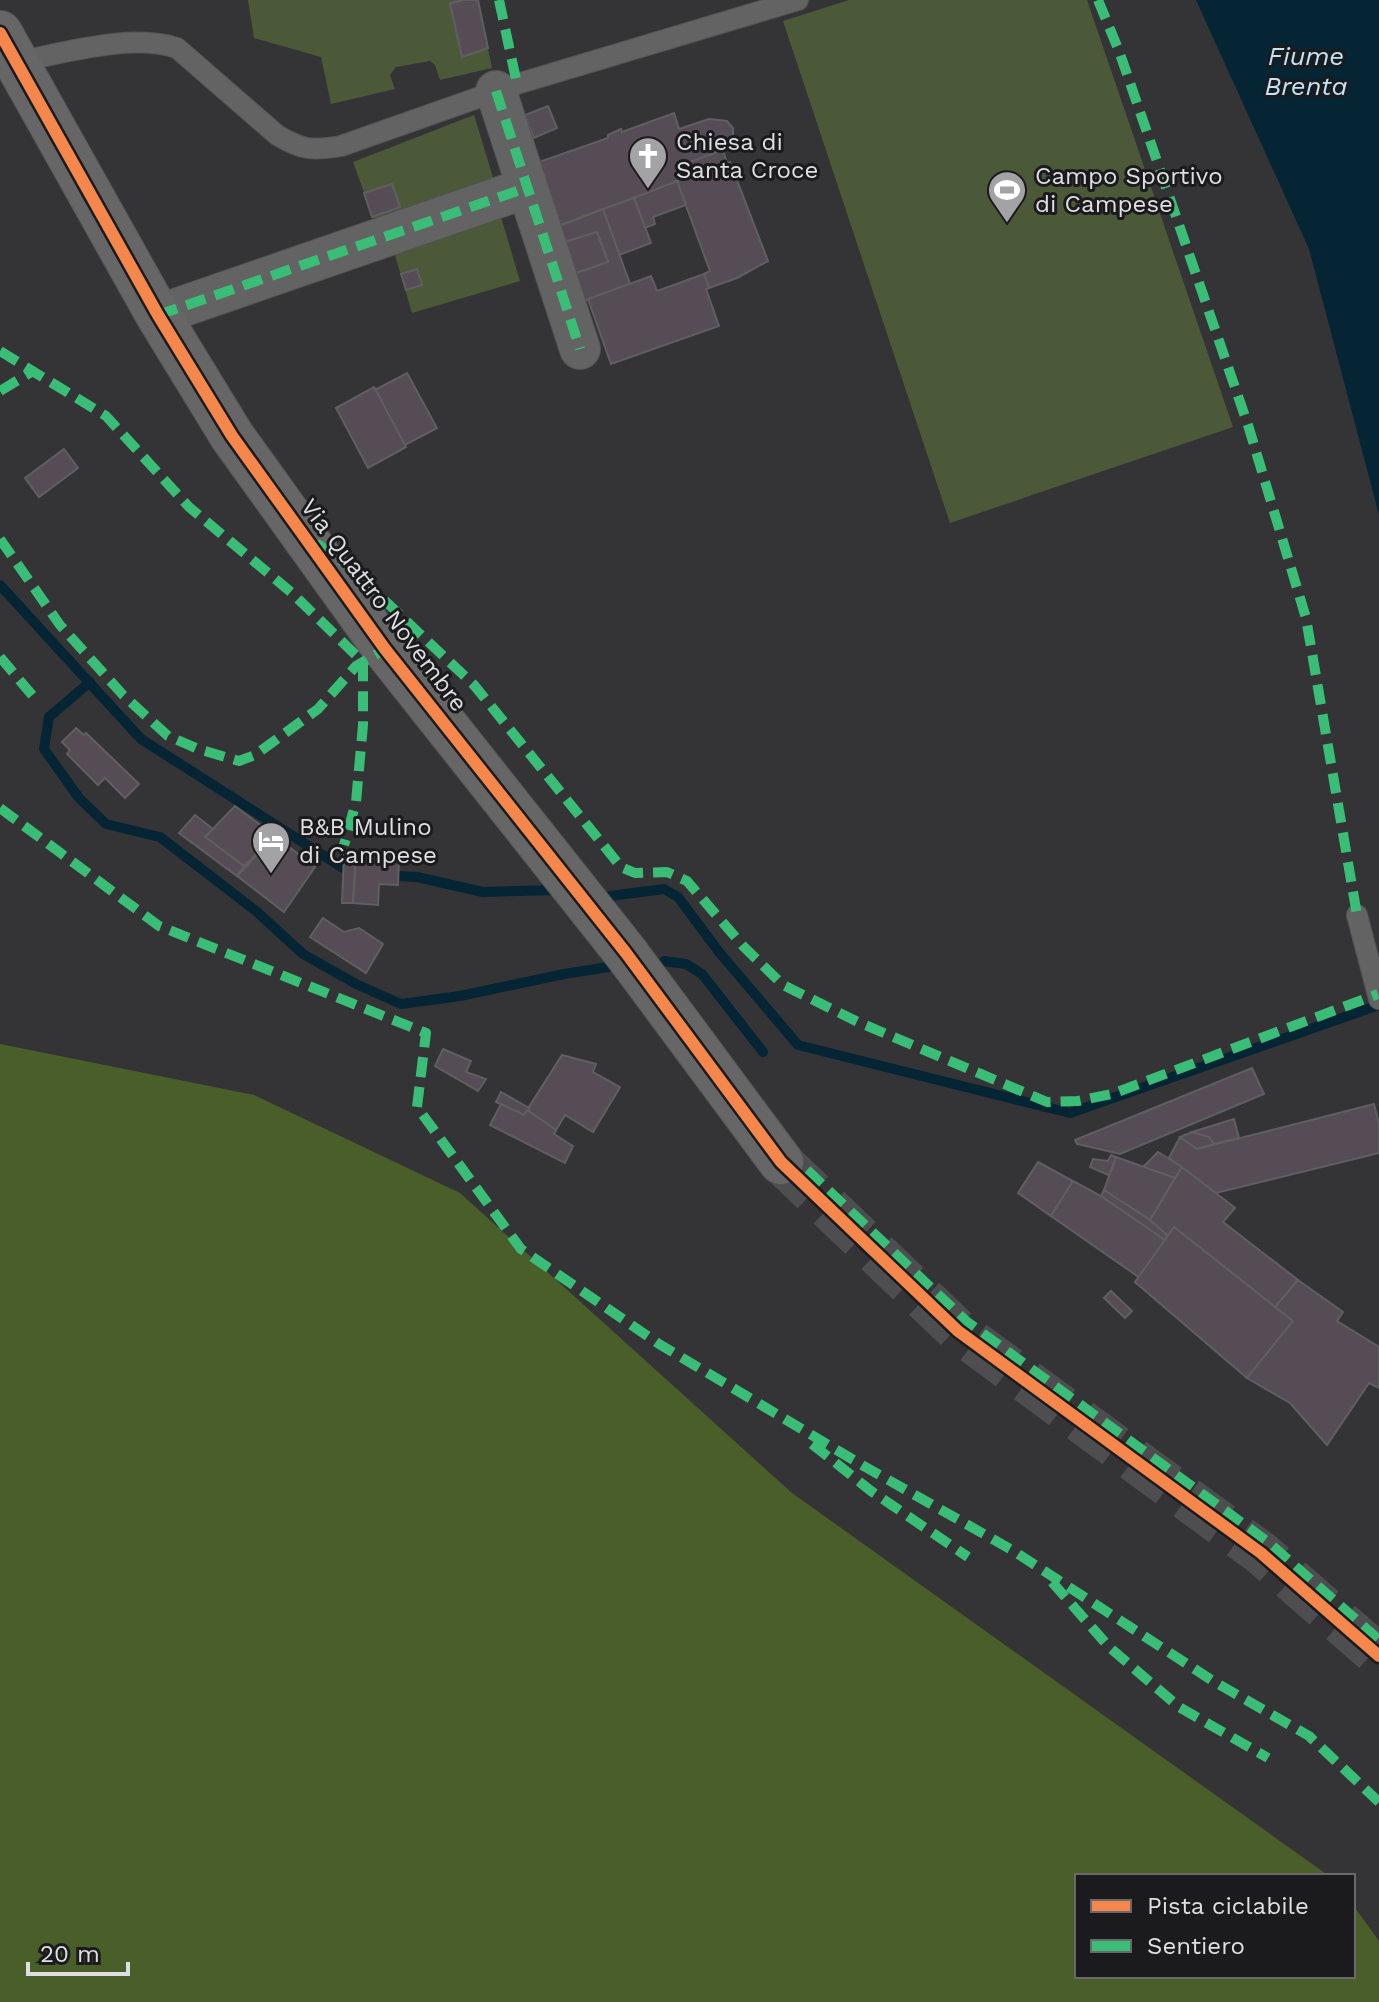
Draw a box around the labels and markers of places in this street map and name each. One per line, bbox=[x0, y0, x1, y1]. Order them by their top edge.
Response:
place label: Chiesa di Santa Croce bbox=[676, 128, 818, 184]
church icon: Chiesa di Santa Croce bbox=[627, 135, 669, 190]
place label: Campo Sportivo di Campese bbox=[1035, 162, 1223, 218]
sports icon: Campo Sportivo di Campese bbox=[986, 169, 1028, 224]
place label: B&B Mulino di Campese bbox=[299, 813, 437, 869]
hotel icon: B&B Mulino di Campese bbox=[250, 820, 292, 875]

